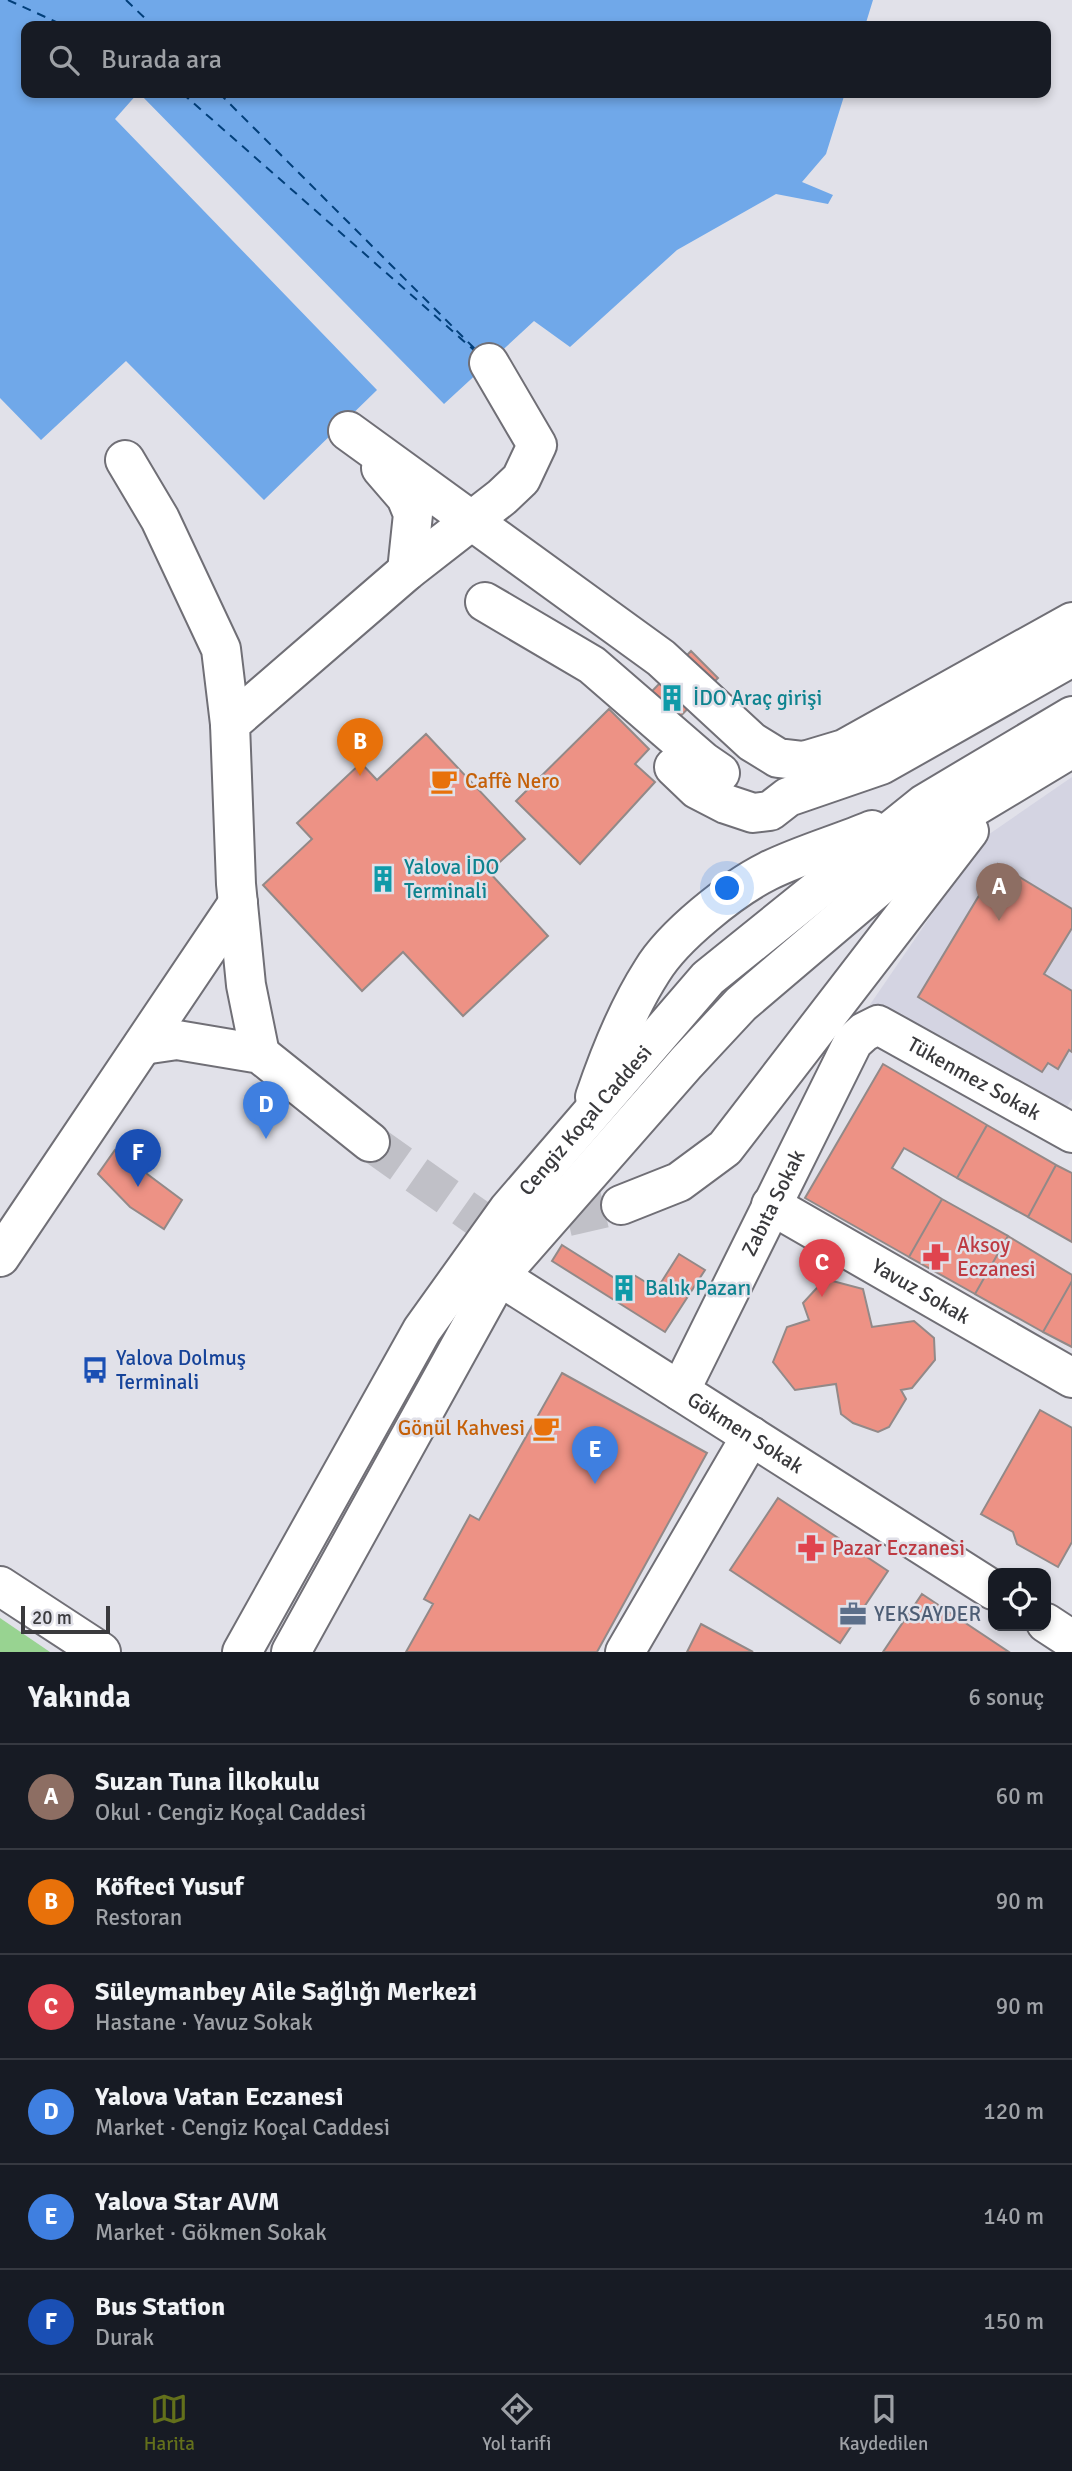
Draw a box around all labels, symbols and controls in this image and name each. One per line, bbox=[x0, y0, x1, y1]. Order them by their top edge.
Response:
search box bbox=[21, 21, 1051, 98]
icon: search bbox=[45, 41, 83, 79]
text: Burada ara bbox=[101, 44, 222, 76]
building icon: İDO Araç girişi bbox=[657, 683, 687, 713]
place label: İDO Araç girişi bbox=[693, 685, 822, 711]
pin: B bbox=[337, 718, 383, 776]
cafe icon: Caffè Nero bbox=[429, 766, 459, 796]
place label: Caffè Nero bbox=[465, 768, 560, 794]
place label: Yalova İDO Terminali bbox=[404, 854, 499, 904]
pin: A bbox=[976, 863, 1022, 921]
building icon: Yalova İDO Terminali bbox=[368, 864, 398, 894]
your location bbox=[710, 871, 744, 905]
street label: Tükenmez Sokak bbox=[903, 1031, 1046, 1126]
street label: Cengiz Koçal Caddesi bbox=[513, 1040, 657, 1201]
pin: D bbox=[243, 1081, 289, 1139]
pin: F bbox=[115, 1129, 161, 1187]
street label: Zabıta Sokak bbox=[736, 1145, 811, 1260]
place label: Aksoy Eczanesi bbox=[957, 1232, 1035, 1282]
pin: C bbox=[799, 1239, 845, 1297]
pharmacy icon: Aksoy Eczanesi bbox=[921, 1242, 951, 1272]
street label: Yavuz Sokak bbox=[867, 1253, 975, 1330]
building icon: Balık Pazarı bbox=[609, 1273, 639, 1303]
place label: Balık Pazarı bbox=[645, 1275, 751, 1301]
place label: Yalova Dolmuş Terminali bbox=[116, 1345, 246, 1395]
bus stop icon: Yalova Dolmuş Terminali bbox=[80, 1355, 110, 1385]
street label: Gökmen Sokak bbox=[682, 1386, 809, 1479]
cafe icon: Gönül Kahvesi bbox=[531, 1413, 561, 1443]
place label: Gönül Kahvesi bbox=[398, 1415, 525, 1441]
pin: E bbox=[572, 1426, 618, 1484]
pharmacy icon: Pazar Eczanesi bbox=[796, 1533, 826, 1563]
place label: Pazar Eczanesi bbox=[832, 1535, 965, 1561]
map controls bbox=[988, 1568, 1051, 1631]
button: locate bbox=[988, 1568, 1051, 1631]
office icon: YEKSAYDER bbox=[838, 1599, 868, 1629]
place label: YEKSAYDER bbox=[874, 1601, 981, 1627]
scale bar bbox=[21, 1603, 110, 1635]
text: 20 m bbox=[32, 1606, 72, 1630]
text: Yakında bbox=[28, 1679, 131, 1716]
text: 6 sonuç bbox=[969, 1683, 1044, 1712]
text: Suzan Tuna İlkokulu bbox=[95, 1766, 320, 1798]
text: A bbox=[44, 1782, 58, 1811]
text: 60 m bbox=[996, 1782, 1044, 1811]
text: Okul · Cengiz Koçal Caddesi bbox=[95, 1798, 366, 1827]
text: Köfteci Yusuf bbox=[95, 1871, 243, 1903]
text: B bbox=[44, 1887, 58, 1916]
text: 90 m bbox=[996, 1887, 1044, 1916]
text: Restoran bbox=[95, 1903, 182, 1932]
text: Süleymanbey Aile Sağlığı Merkezi bbox=[95, 1976, 477, 2008]
text: C bbox=[44, 1992, 58, 2021]
text: 90 m bbox=[996, 1992, 1044, 2021]
text: Hastane · Yavuz Sokak bbox=[95, 2008, 313, 2037]
text: Yalova Vatan Eczanesi bbox=[95, 2081, 343, 2113]
text: D bbox=[43, 2097, 59, 2126]
text: 120 m bbox=[983, 2097, 1044, 2126]
text: Market · Cengiz Koçal Caddesi bbox=[95, 2113, 390, 2142]
text: Yalova Star AVM bbox=[95, 2186, 280, 2218]
text: E bbox=[44, 2202, 58, 2231]
text: 140 m bbox=[983, 2202, 1044, 2231]
text: Market · Gökmen Sokak bbox=[95, 2218, 327, 2247]
text: Bus Station bbox=[95, 2291, 225, 2323]
text: F bbox=[45, 2307, 57, 2336]
text: 150 m bbox=[983, 2307, 1044, 2336]
text: Durak bbox=[95, 2323, 154, 2352]
tab: Harita bbox=[144, 2390, 195, 2456]
tab: Yol tarifi bbox=[482, 2390, 551, 2456]
tab: Kaydedilen bbox=[839, 2390, 928, 2456]

